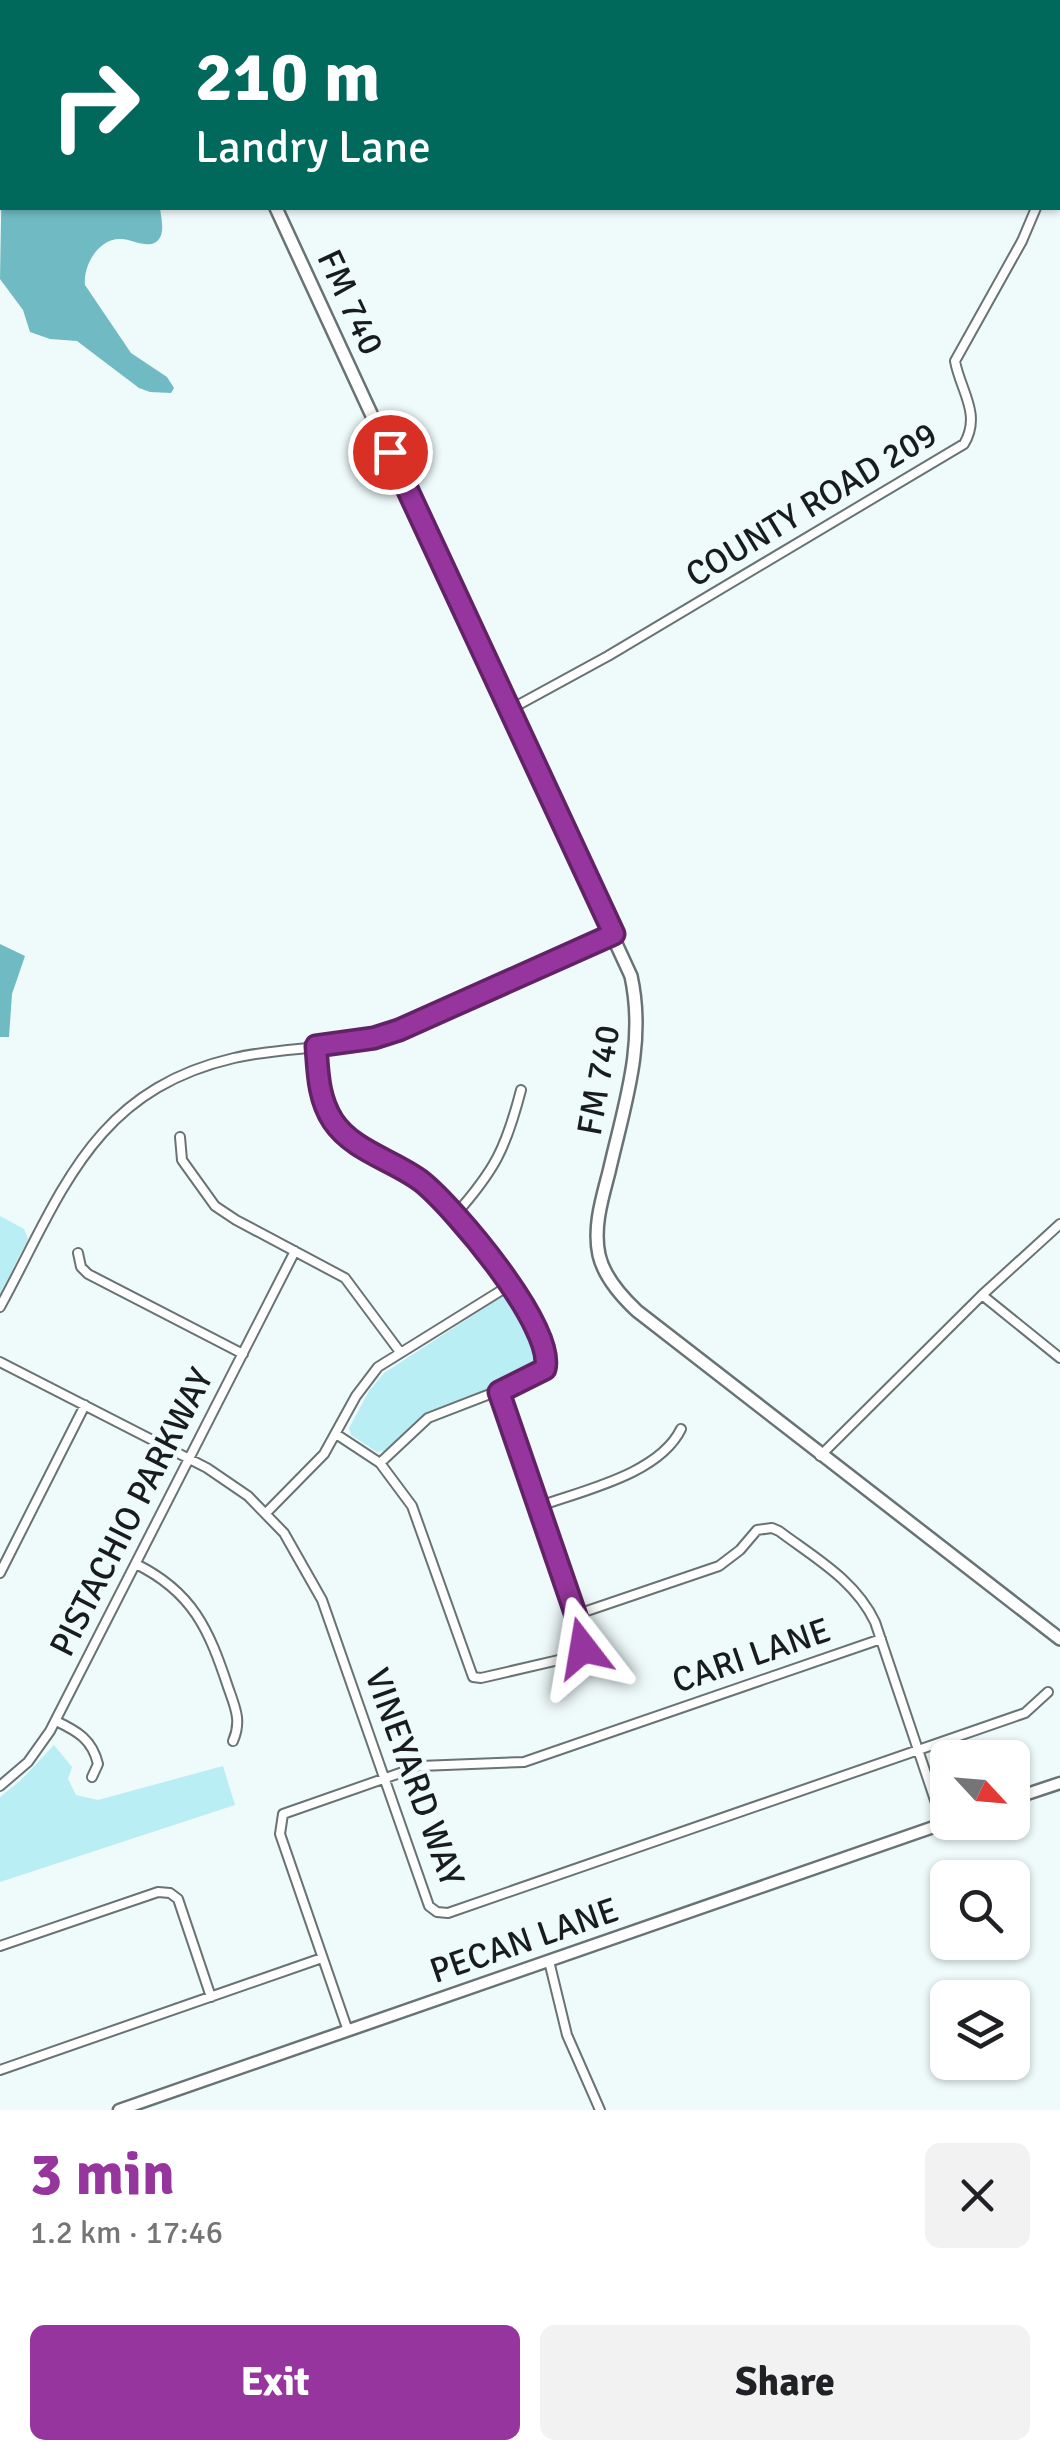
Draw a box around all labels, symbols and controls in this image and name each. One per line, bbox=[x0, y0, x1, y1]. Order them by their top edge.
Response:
text: 210 m bbox=[195, 34, 380, 120]
icon: right bbox=[30, 40, 160, 170]
text: Landry Lane bbox=[195, 120, 431, 175]
street label: FM 740 bbox=[308, 243, 393, 362]
pin bbox=[348, 410, 433, 495]
street label: COUNTY ROAD 209 bbox=[678, 413, 945, 596]
icon: arrive bbox=[363, 425, 418, 480]
street label: FM 740 bbox=[568, 1022, 629, 1138]
street label: PISTACHIO PARKWAY bbox=[40, 1361, 223, 1663]
position arrow bbox=[531, 1596, 635, 1700]
street label: CARI LANE bbox=[666, 1608, 836, 1703]
street label: VINEYARD WAY bbox=[355, 1662, 474, 1892]
north arrow bbox=[930, 1740, 1030, 1840]
map controls bbox=[930, 1740, 1030, 2080]
button: search bbox=[930, 1860, 1030, 1960]
street label: PECAN LANE bbox=[424, 1888, 624, 1993]
button: layers bbox=[930, 1980, 1030, 2080]
text: 3 min bbox=[30, 2138, 175, 2212]
button: close bbox=[925, 2143, 1030, 2248]
text: 1.2 km · 17:46 bbox=[30, 2213, 223, 2252]
button: Exit bbox=[30, 2325, 520, 2440]
button: Share bbox=[540, 2325, 1030, 2440]

